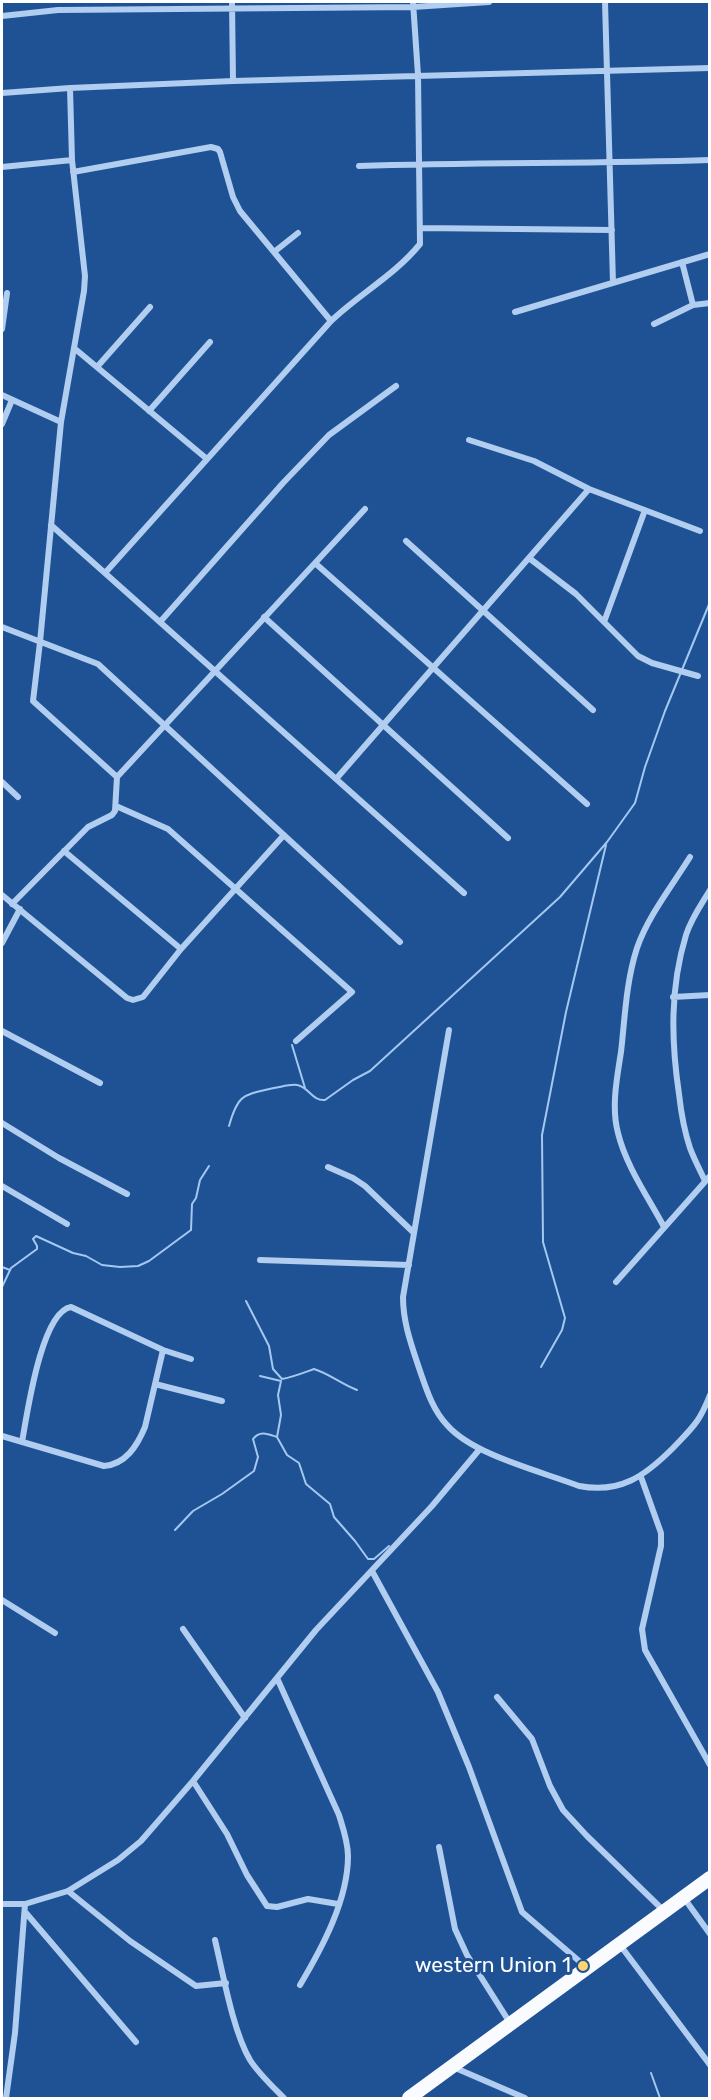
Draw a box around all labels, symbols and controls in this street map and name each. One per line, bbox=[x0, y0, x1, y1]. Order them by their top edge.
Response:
place label: western Union 1 bbox=[415, 1953, 571, 1979]
marker: western Union 1 bbox=[576, 1959, 590, 1973]

